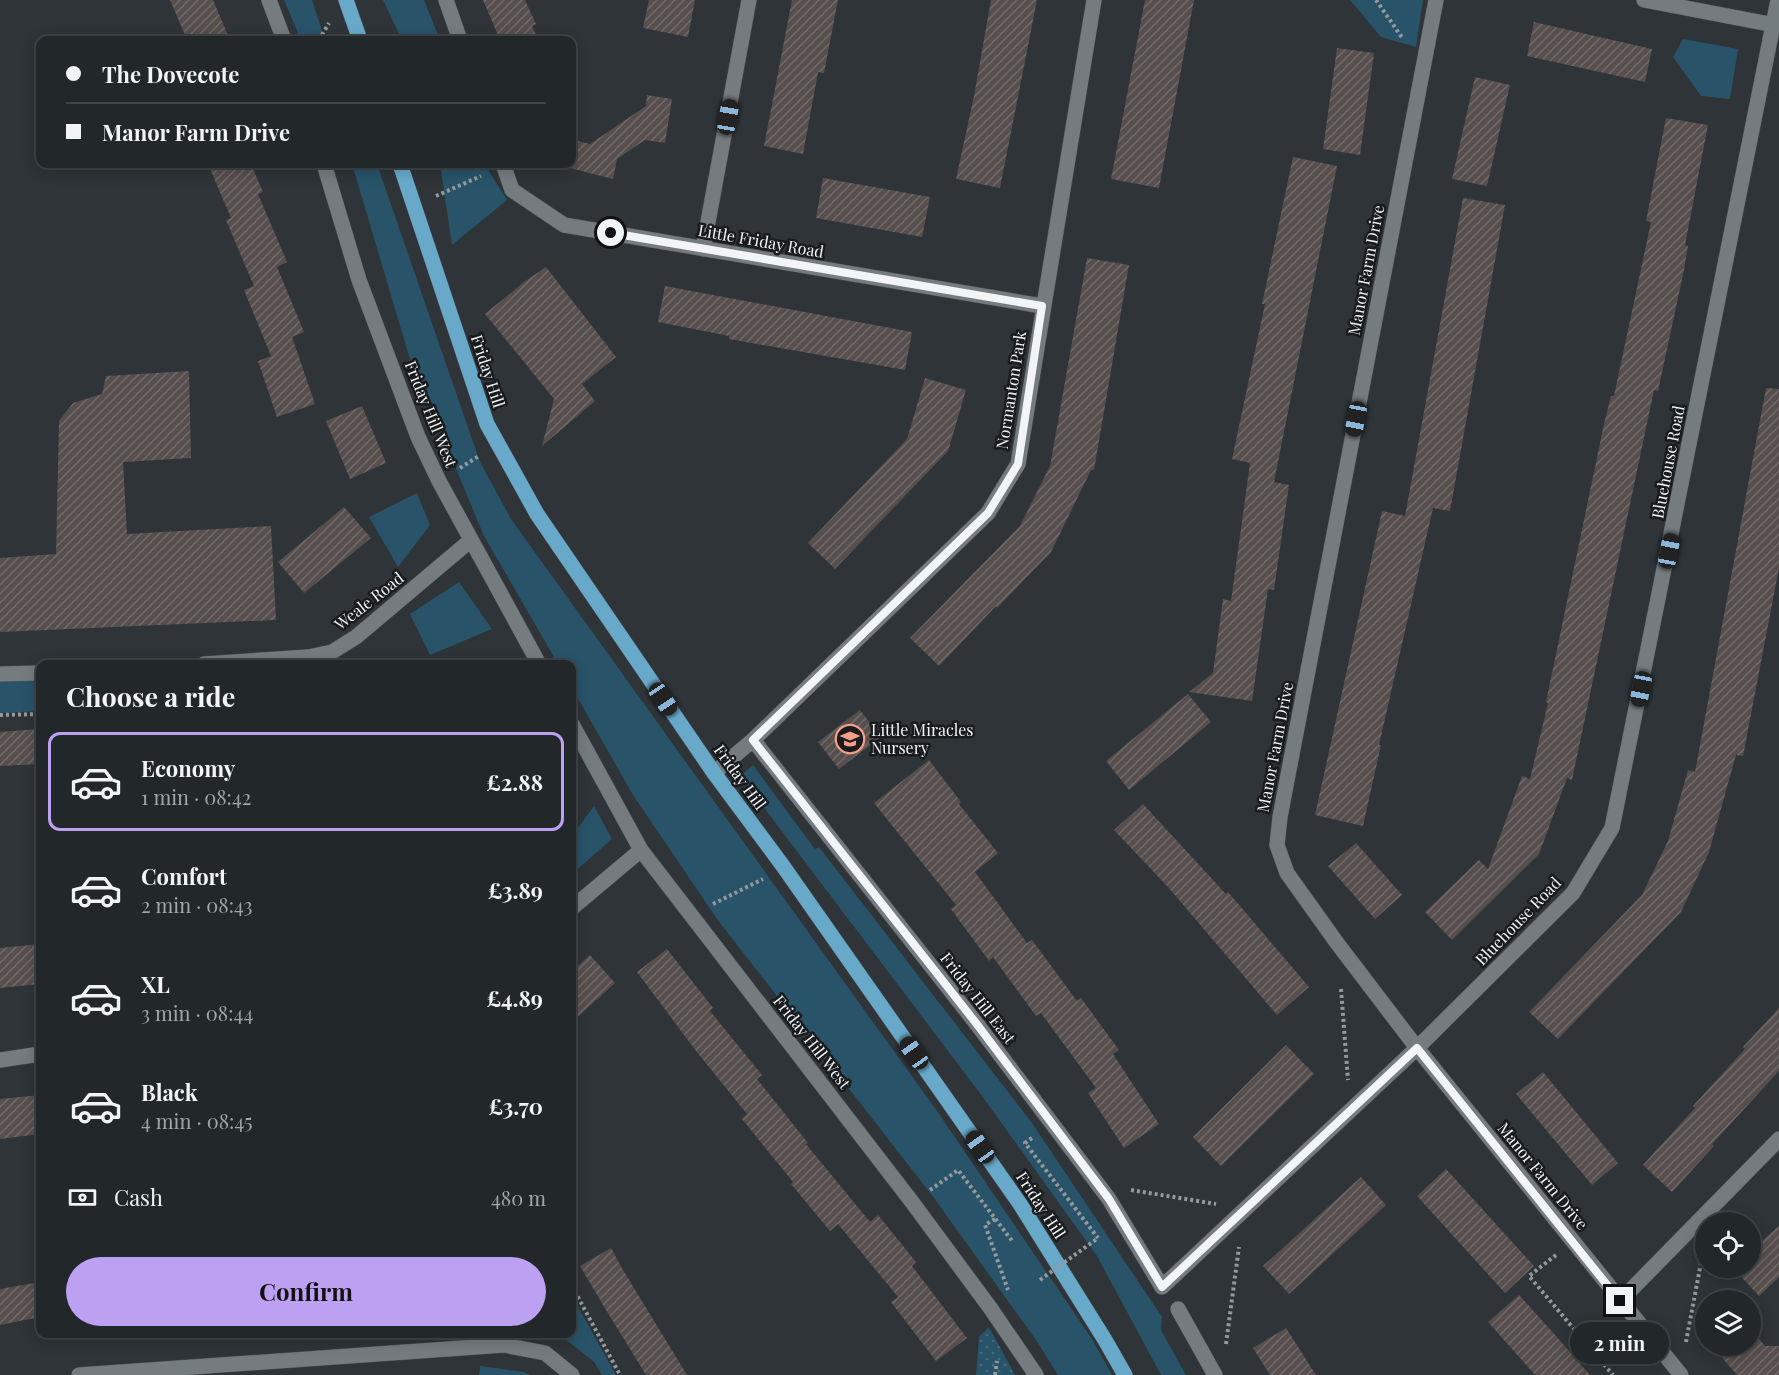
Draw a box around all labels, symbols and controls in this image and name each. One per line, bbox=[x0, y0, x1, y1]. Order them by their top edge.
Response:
text: The Dovecote bbox=[102, 59, 239, 89]
car bbox=[716, 98, 740, 136]
text: Manor Farm Drive bbox=[102, 117, 290, 147]
street label: Manor Farm Drive bbox=[1343, 203, 1388, 337]
route start bbox=[597, 219, 624, 246]
street label: Little Friday Road bbox=[697, 219, 826, 262]
street label: Normanton Park bbox=[991, 329, 1030, 451]
street label: Friday Hill bbox=[467, 332, 510, 410]
street label: Friday Hill West bbox=[400, 357, 463, 471]
car bbox=[1344, 400, 1368, 438]
street label: Bluehouse Road bbox=[1646, 404, 1689, 520]
car bbox=[1657, 532, 1681, 570]
street label: Weale Road bbox=[329, 567, 408, 635]
car bbox=[1629, 670, 1653, 708]
text: Choose a ride bbox=[66, 678, 235, 714]
car bbox=[645, 679, 681, 719]
street label: Manor Farm Drive bbox=[1252, 680, 1297, 814]
place label: Little Miracles Nursery bbox=[871, 719, 973, 758]
school or university icon: Little Miracles Nursery bbox=[834, 723, 866, 755]
street label: Friday Hill bbox=[710, 740, 771, 814]
text: Economy bbox=[141, 753, 235, 783]
icon: car bbox=[69, 755, 123, 809]
text: £2.88 bbox=[486, 767, 543, 797]
text: 1 min · 08:42 bbox=[141, 783, 251, 810]
text: Comfort bbox=[141, 861, 227, 891]
icon: car bbox=[69, 863, 123, 917]
street label: Bluehouse Road bbox=[1470, 872, 1565, 969]
text: £3.89 bbox=[488, 875, 543, 905]
text: 2 min · 08:43 bbox=[141, 891, 253, 918]
street label: Friday Hill East bbox=[936, 948, 1021, 1048]
text: XL bbox=[141, 969, 170, 999]
icon: car bbox=[69, 971, 123, 1025]
text: £4.89 bbox=[486, 983, 543, 1013]
street label: Friday Hill West bbox=[769, 991, 856, 1093]
text: 3 min · 08:44 bbox=[141, 999, 253, 1026]
car bbox=[896, 1033, 932, 1073]
text: Black bbox=[141, 1077, 198, 1107]
icon: car bbox=[69, 1079, 123, 1133]
text: £3.70 bbox=[488, 1091, 543, 1121]
text: 4 min · 08:45 bbox=[141, 1107, 253, 1134]
street label: Manor Farm Drive bbox=[1494, 1118, 1593, 1234]
car bbox=[962, 1127, 998, 1167]
street label: Friday Hill bbox=[1012, 1167, 1071, 1243]
icon: cash bbox=[66, 1181, 99, 1214]
text: Cash bbox=[114, 1182, 163, 1212]
text: 480 m bbox=[491, 1184, 546, 1211]
map controls bbox=[1695, 1212, 1761, 1356]
button: locate bbox=[1695, 1212, 1761, 1278]
button: Confirm bbox=[66, 1257, 546, 1326]
route end bbox=[1606, 1287, 1633, 1314]
button: layers bbox=[1695, 1290, 1761, 1356]
callout: 2 min bbox=[1570, 1322, 1670, 1364]
text: 2 min bbox=[1594, 1329, 1645, 1356]

